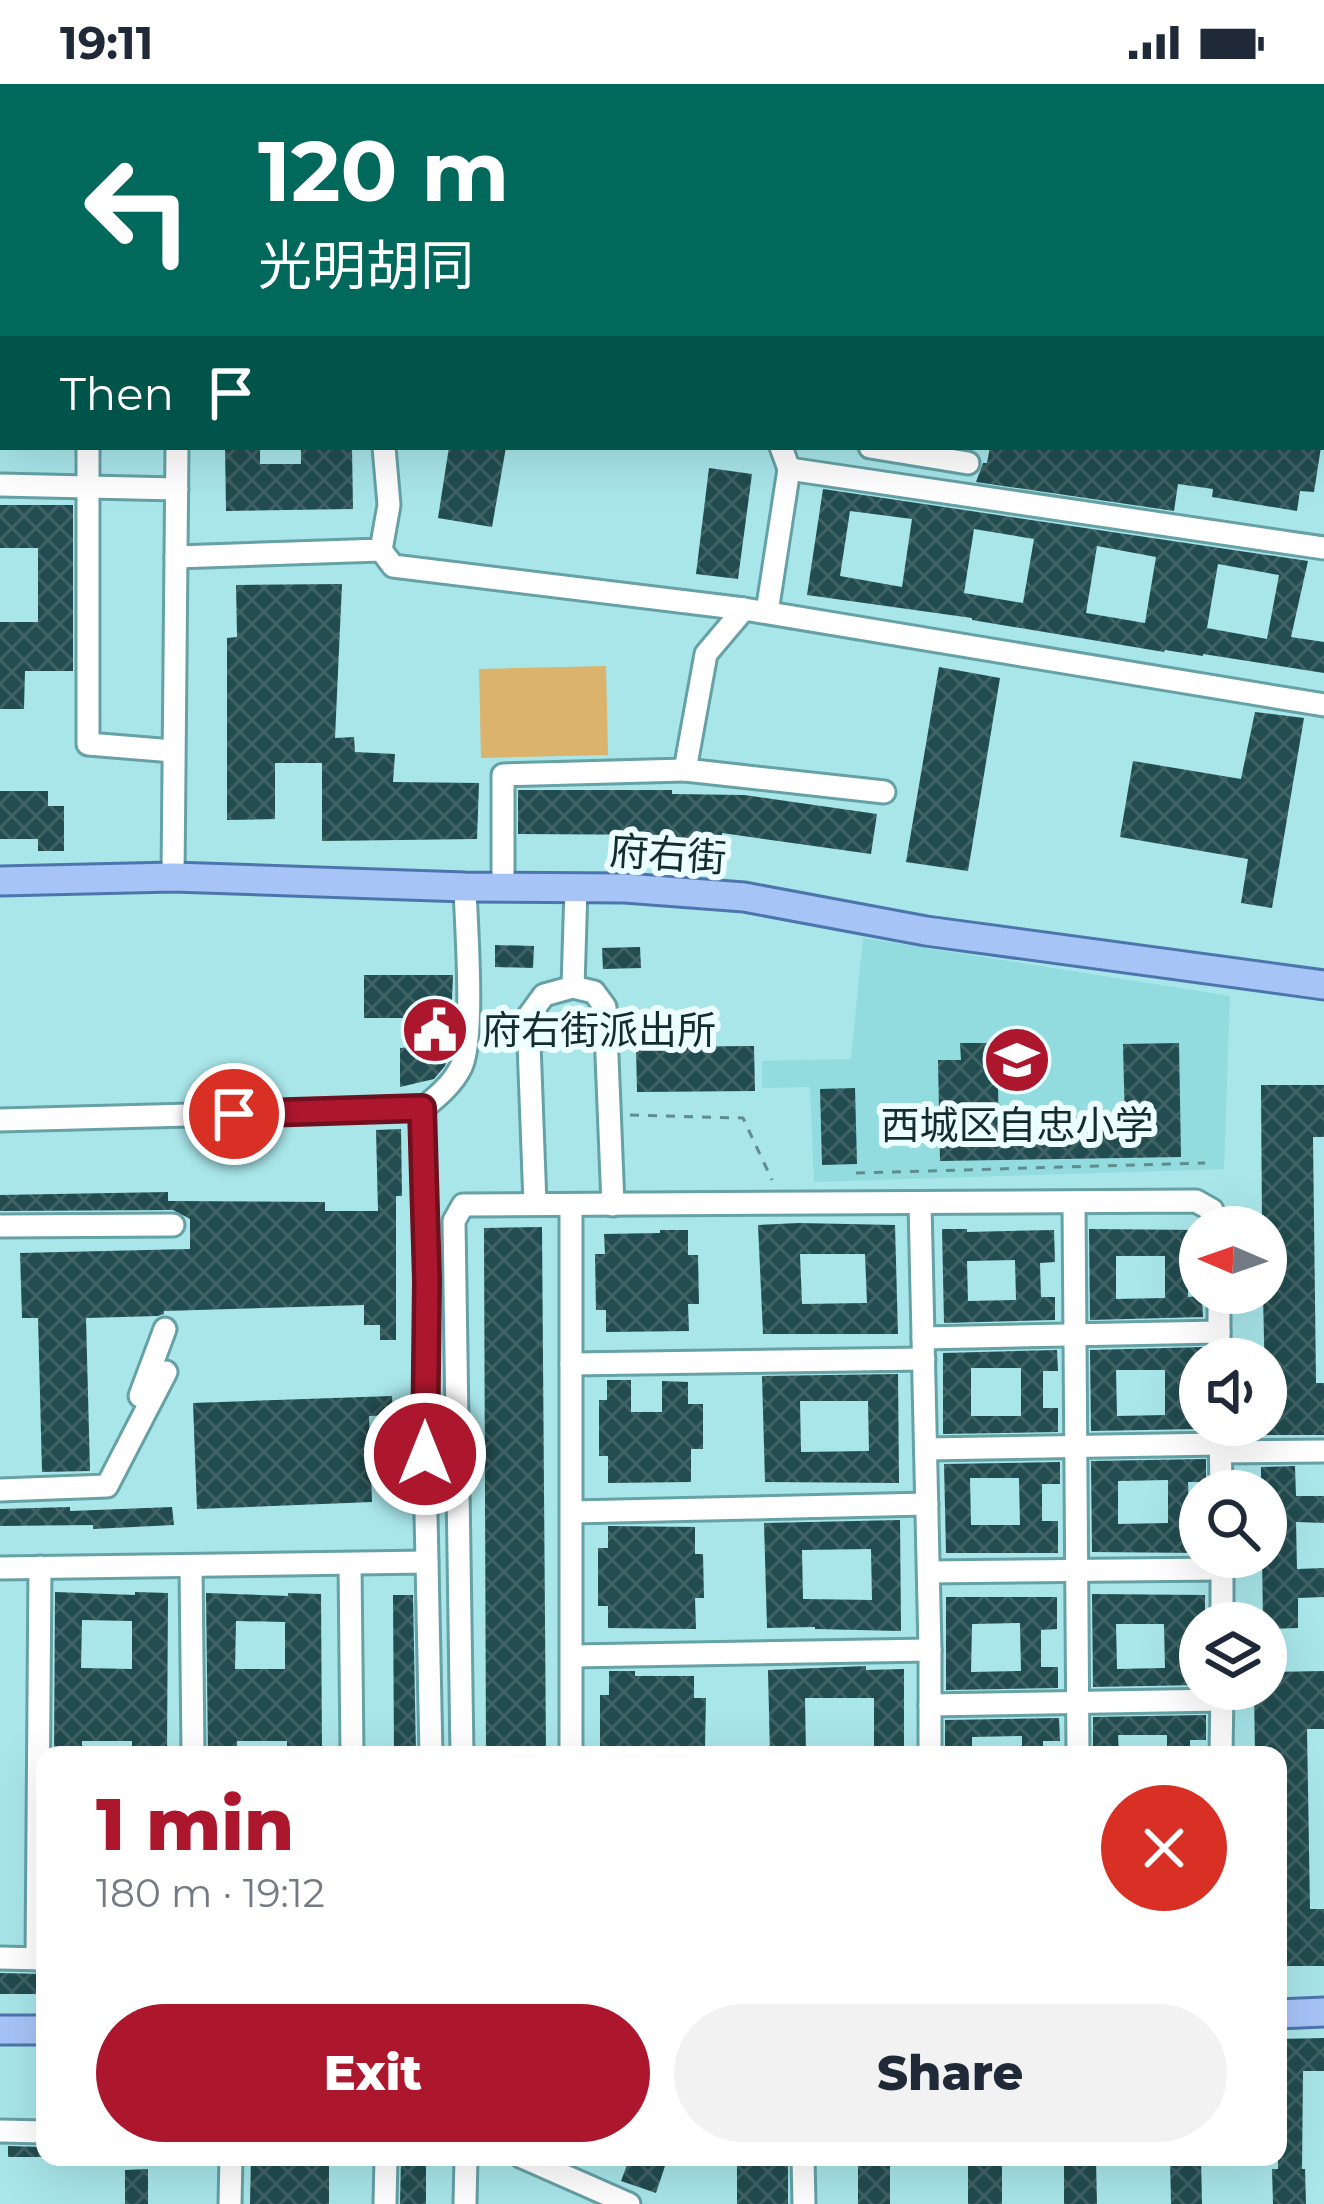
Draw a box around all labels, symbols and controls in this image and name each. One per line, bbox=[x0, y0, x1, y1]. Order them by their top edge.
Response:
text: 19:11 bbox=[60, 15, 153, 70]
text: 120 m bbox=[258, 120, 509, 222]
icon: left bbox=[60, 132, 216, 288]
text: 光明胡同 bbox=[258, 233, 474, 299]
icon: arrive bbox=[198, 360, 264, 426]
text: Then bbox=[60, 366, 174, 421]
street label: 府右街 bbox=[608, 826, 728, 882]
public building icon: 府右街派出所 bbox=[400, 995, 470, 1065]
place label: 府右街派出所 bbox=[482, 1006, 716, 1054]
school or university icon: 西城区自忠小学 bbox=[982, 1025, 1052, 1095]
pin bbox=[183, 1063, 285, 1165]
icon: arrive bbox=[201, 1081, 267, 1147]
place label: 西城区自忠小学 bbox=[880, 1101, 1154, 1149]
north arrow bbox=[1179, 1206, 1287, 1314]
map controls bbox=[1179, 1206, 1287, 1710]
button: sound bbox=[1179, 1338, 1287, 1446]
position arrow bbox=[362, 1391, 488, 1517]
button: search bbox=[1179, 1470, 1287, 1578]
button: layers bbox=[1179, 1602, 1287, 1710]
text: 1 min bbox=[96, 1780, 294, 1868]
button: close bbox=[1101, 1785, 1227, 1911]
text: 180 m · 19:12 bbox=[96, 1869, 325, 1917]
button: Exit bbox=[96, 2004, 650, 2142]
button: Share bbox=[674, 2004, 1227, 2142]

